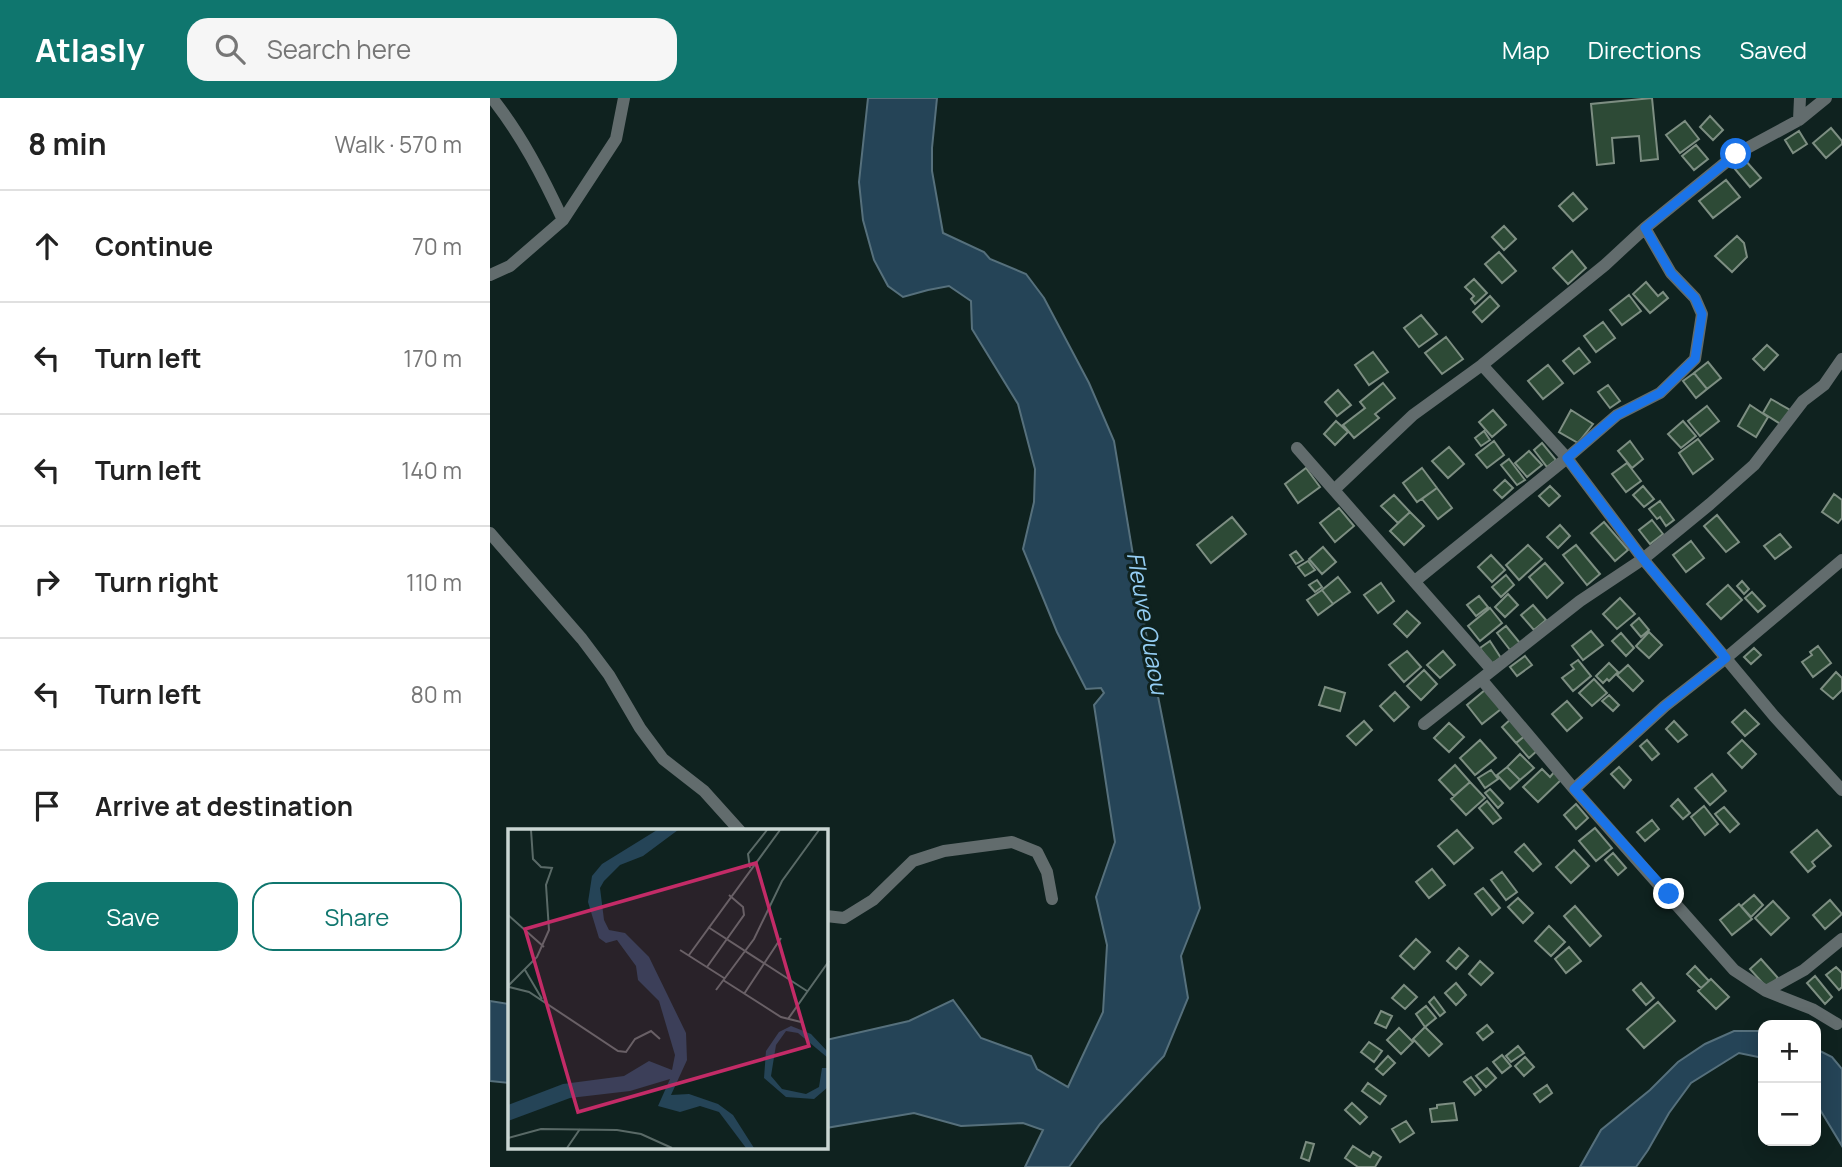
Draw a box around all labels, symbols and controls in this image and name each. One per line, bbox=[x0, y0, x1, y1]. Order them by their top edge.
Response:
search box bbox=[187, 18, 677, 81]
text: Atlasly bbox=[35, 27, 145, 72]
icon: search bbox=[211, 30, 249, 68]
text: Search here bbox=[267, 31, 411, 67]
text: Map bbox=[1502, 33, 1550, 66]
text: Directions bbox=[1588, 33, 1701, 66]
text: Saved bbox=[1739, 33, 1807, 66]
text: 8 min bbox=[28, 123, 107, 164]
text: Walk · 570 m bbox=[335, 128, 462, 160]
route start bbox=[1720, 138, 1751, 169]
icon: ahead bbox=[28, 227, 66, 265]
text: Continue bbox=[95, 228, 213, 264]
text: 70 m bbox=[412, 230, 462, 262]
icon: left bbox=[28, 339, 66, 377]
text: Turn left bbox=[95, 340, 202, 376]
text: 170 m bbox=[403, 342, 462, 374]
icon: left bbox=[28, 451, 66, 489]
text: Turn left bbox=[95, 452, 202, 488]
text: 140 m bbox=[401, 454, 462, 486]
water label: Fleuve Ouaou bbox=[1120, 549, 1177, 699]
icon: right bbox=[28, 563, 66, 601]
text: Turn right bbox=[95, 564, 219, 600]
text: 110 m bbox=[406, 566, 462, 598]
icon: left bbox=[28, 675, 66, 713]
text: Turn left bbox=[95, 676, 202, 712]
text: 80 m bbox=[411, 678, 462, 710]
icon: arrive bbox=[28, 787, 66, 825]
text: Arrive at destination bbox=[95, 788, 353, 824]
inset map bbox=[508, 829, 828, 1150]
route end bbox=[1653, 878, 1684, 909]
button: Save bbox=[28, 882, 238, 951]
button: Share bbox=[252, 882, 462, 951]
map controls bbox=[1758, 1020, 1821, 1146]
button: + bbox=[1758, 1020, 1821, 1083]
button: − bbox=[1758, 1083, 1821, 1146]

